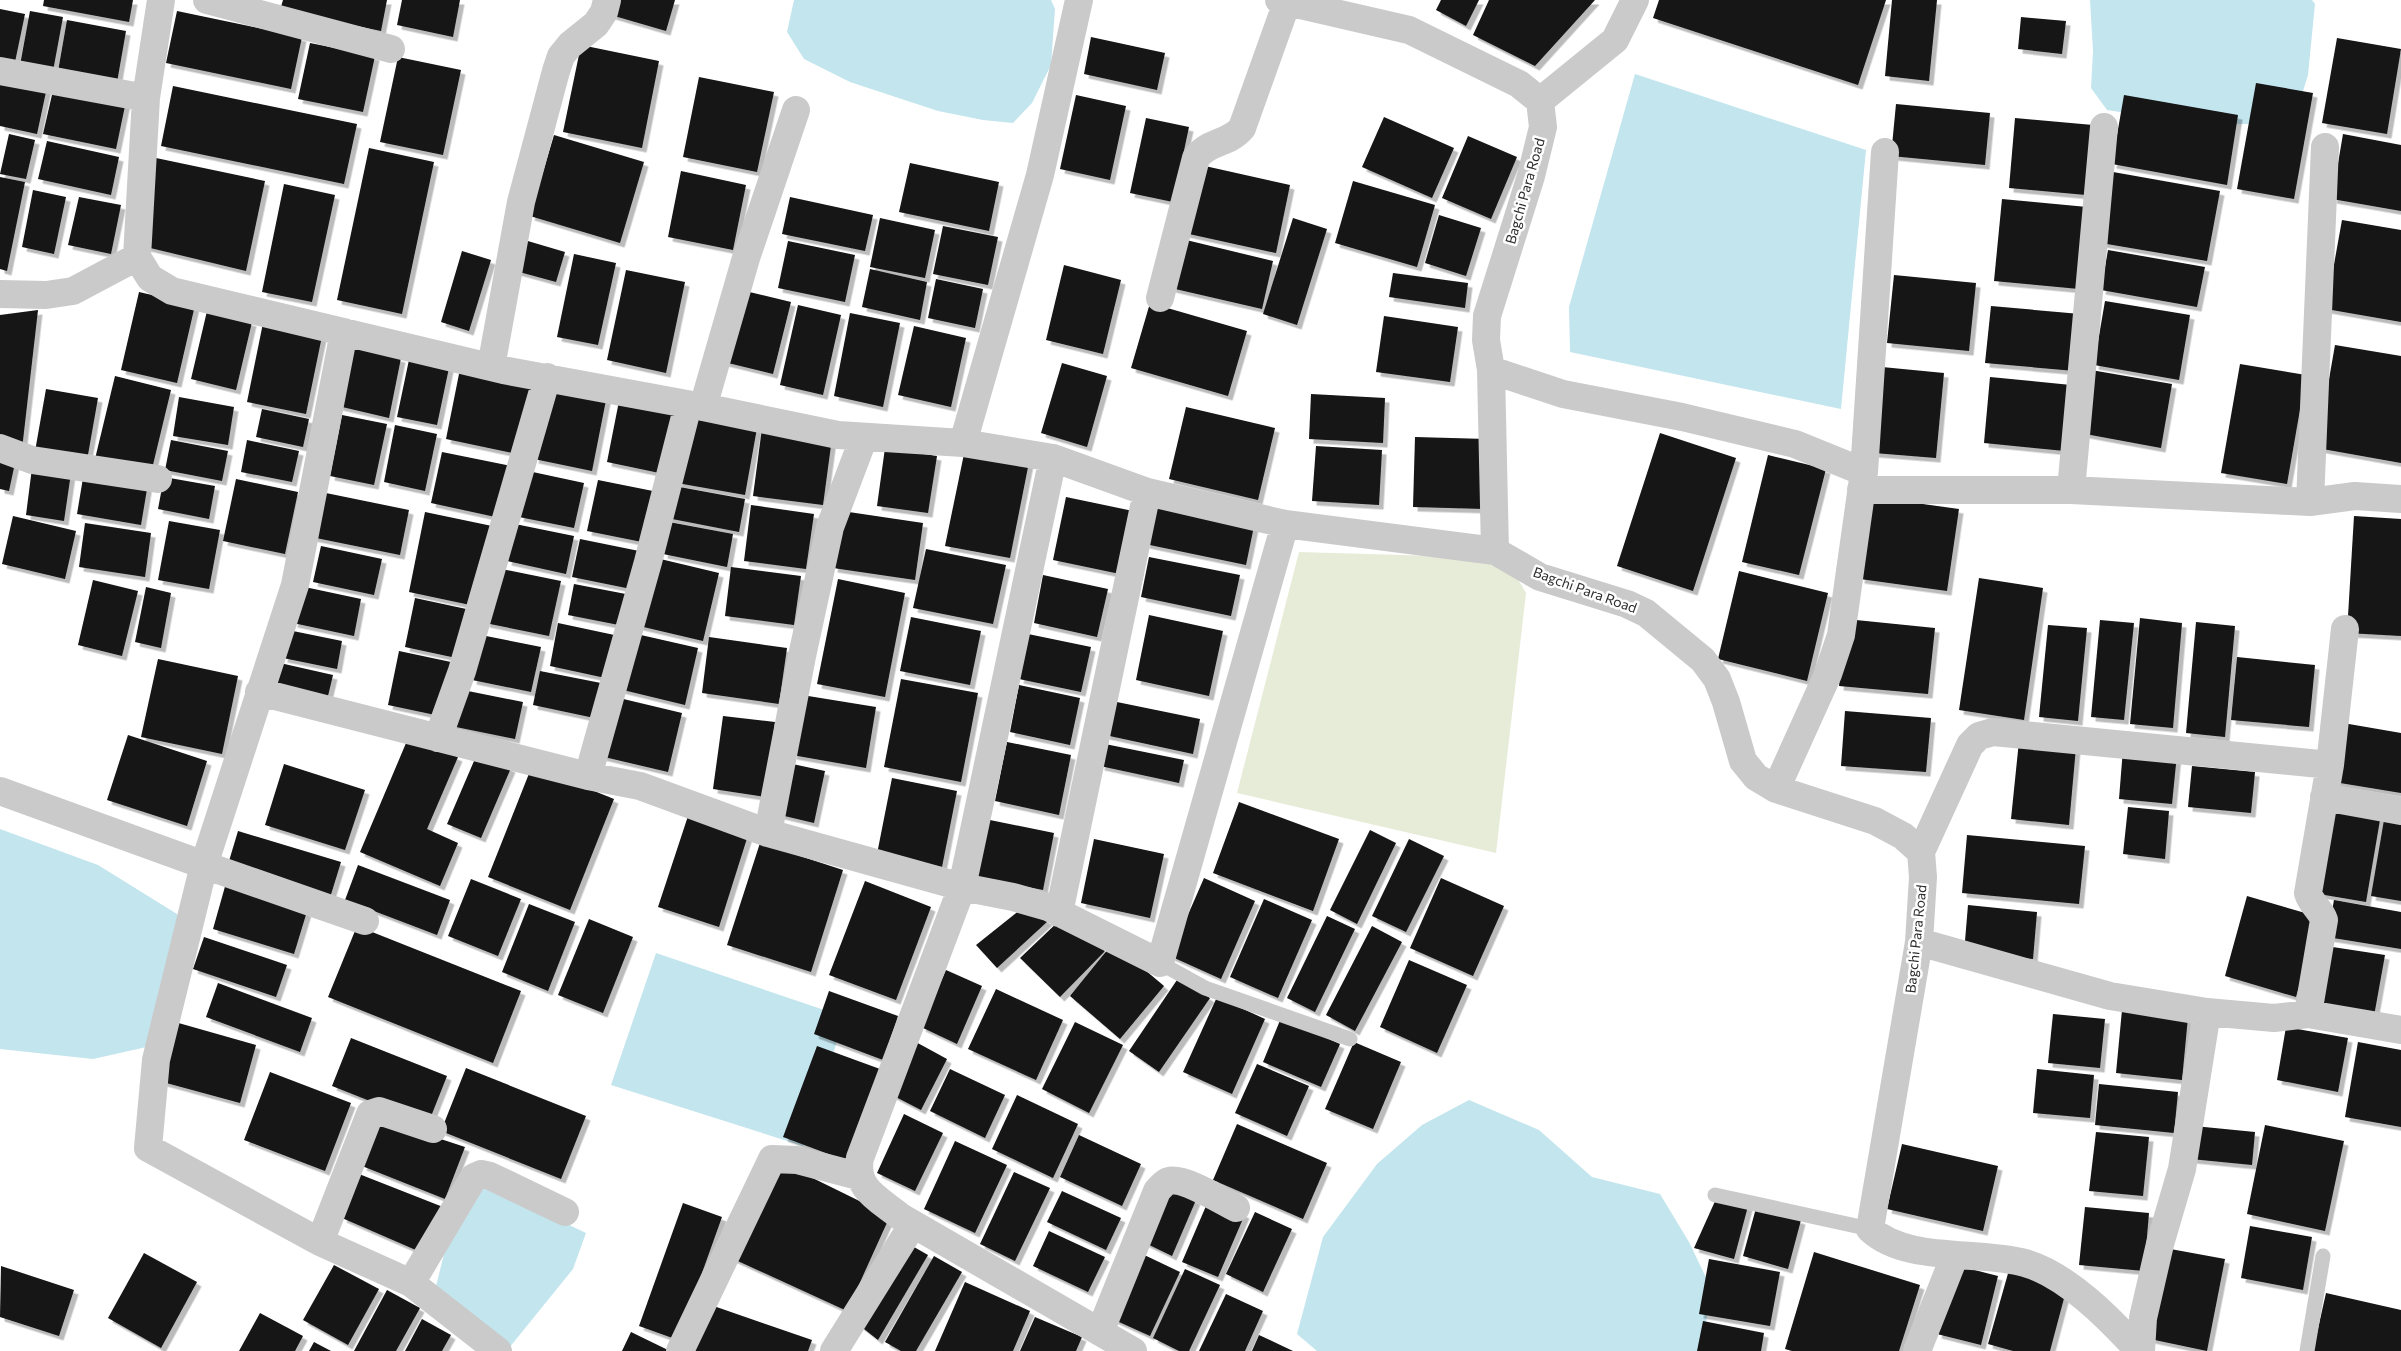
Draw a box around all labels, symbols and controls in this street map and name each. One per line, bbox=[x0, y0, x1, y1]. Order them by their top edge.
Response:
street label: Bagchi Para Road bbox=[1501, 136, 1548, 246]
street label: Bagchi Para Road bbox=[1531, 563, 1639, 616]
street label: Bagchi Para Road bbox=[1901, 884, 1930, 994]

